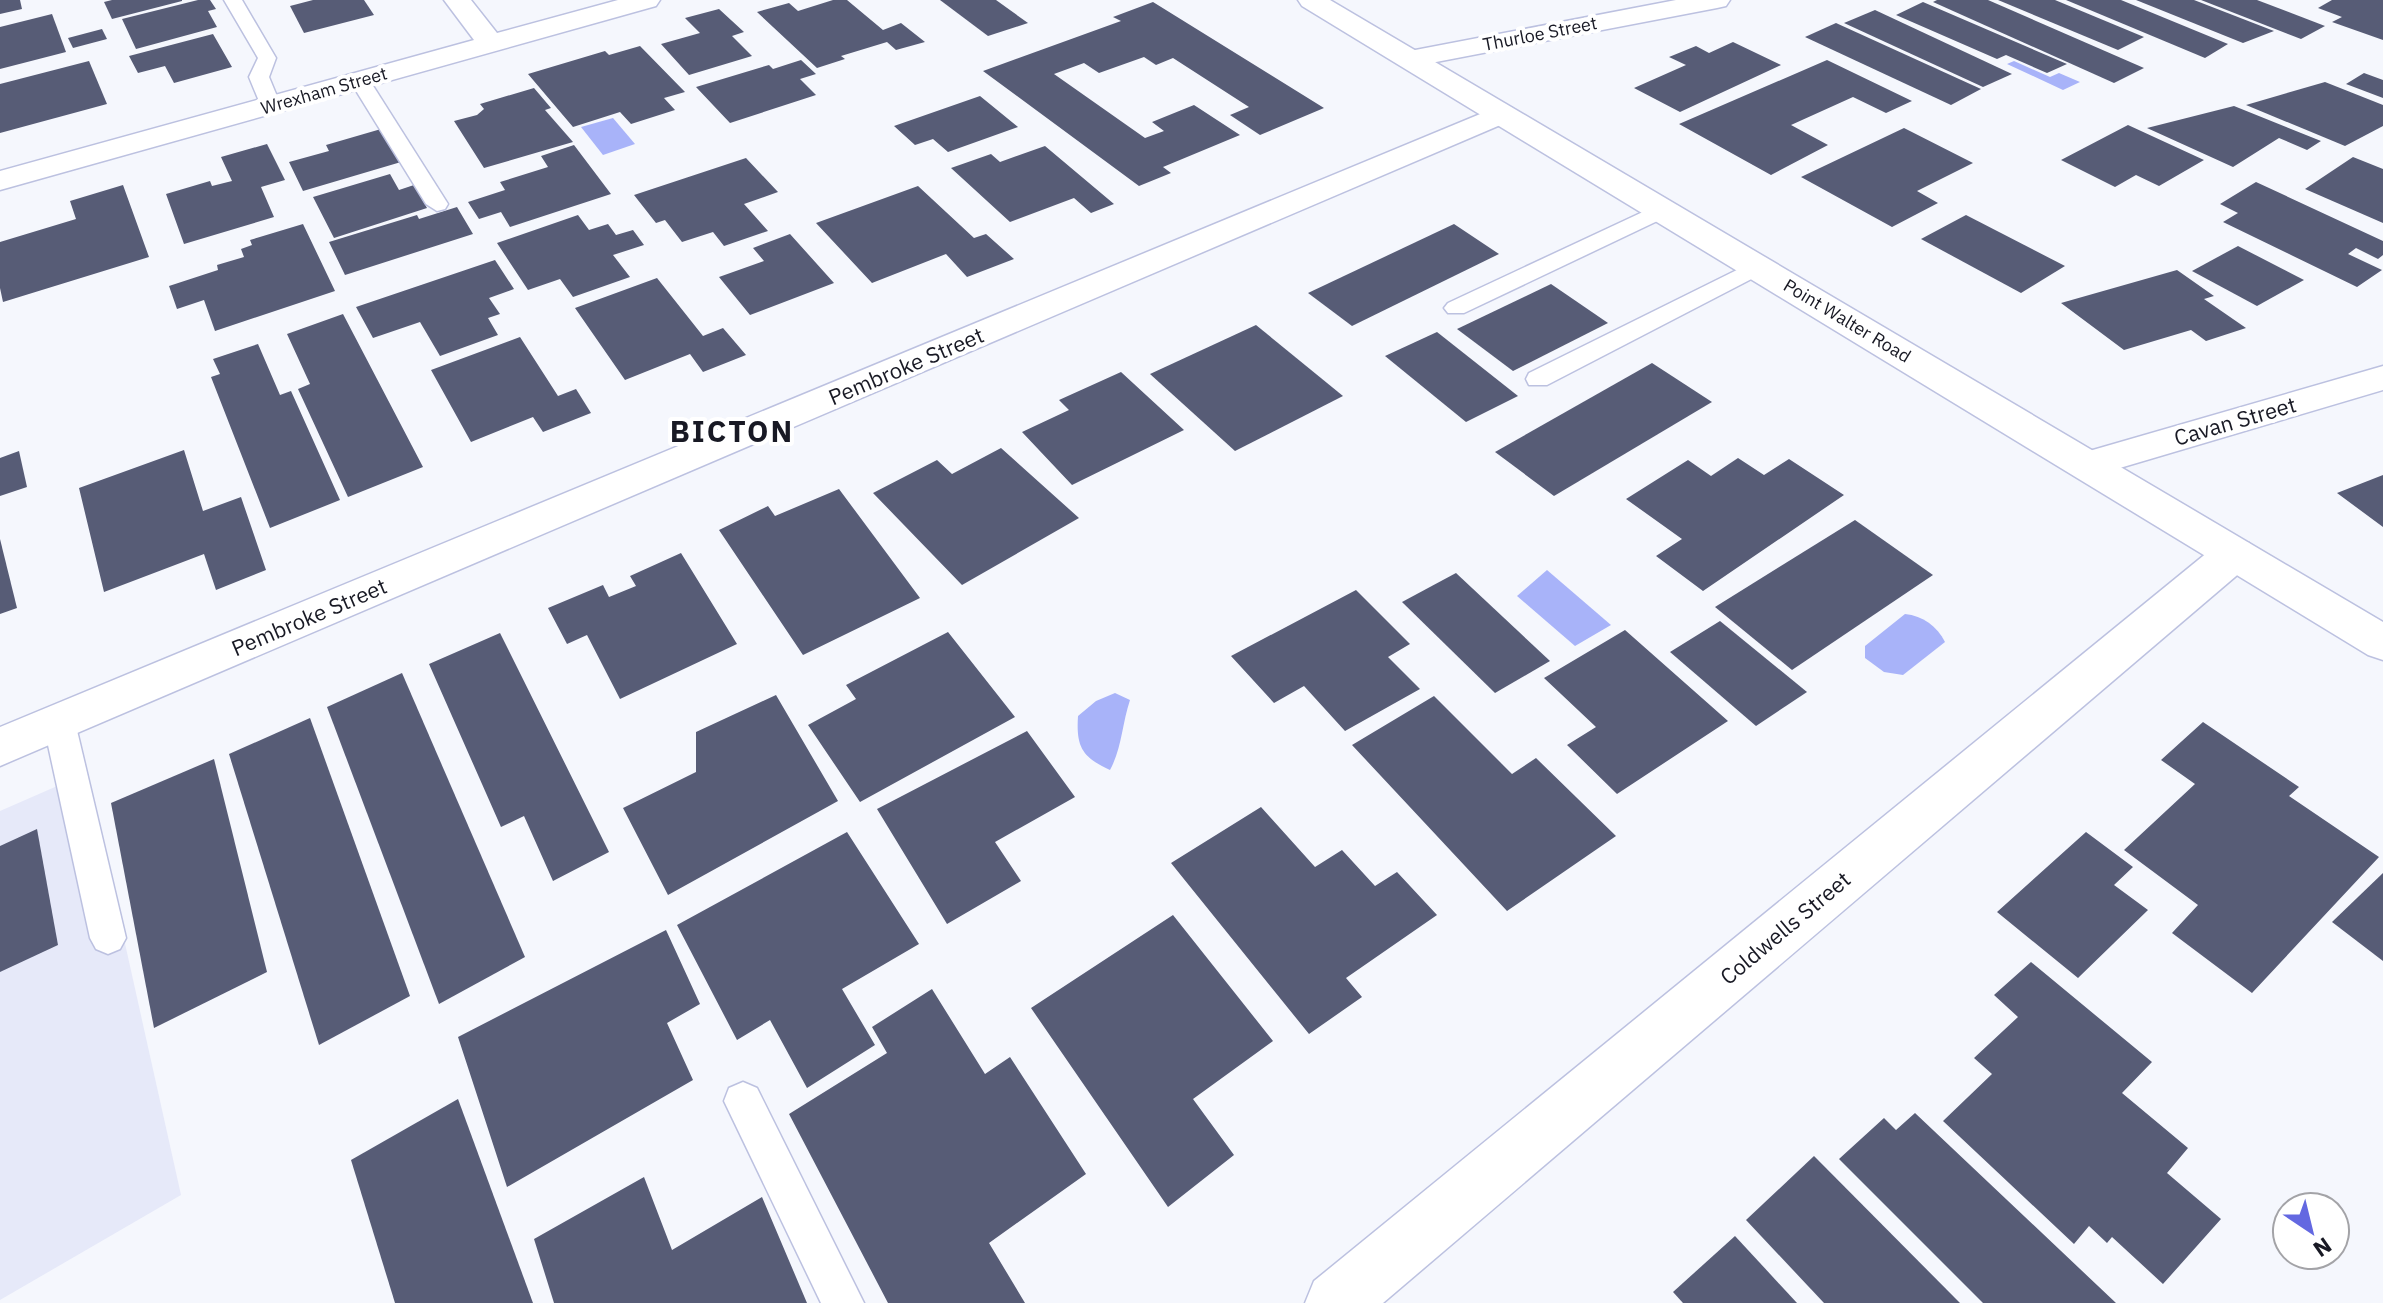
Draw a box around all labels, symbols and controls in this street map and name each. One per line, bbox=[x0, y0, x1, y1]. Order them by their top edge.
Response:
street label: Thurloe Street bbox=[1481, 11, 1599, 56]
street label: Wrexham Street bbox=[258, 62, 390, 120]
street label: Point Walter Road bbox=[1779, 273, 1915, 368]
street label: Pembroke Street bbox=[824, 320, 988, 411]
street label: Cavan Street bbox=[2170, 389, 2299, 452]
district label: BICTON bbox=[670, 411, 794, 450]
street label: Pembroke Street bbox=[227, 571, 391, 662]
street label: Coldwells Street bbox=[1713, 865, 1856, 991]
north arrow bbox=[2271, 1191, 2351, 1271]
text: N bbox=[2308, 1231, 2338, 1264]

